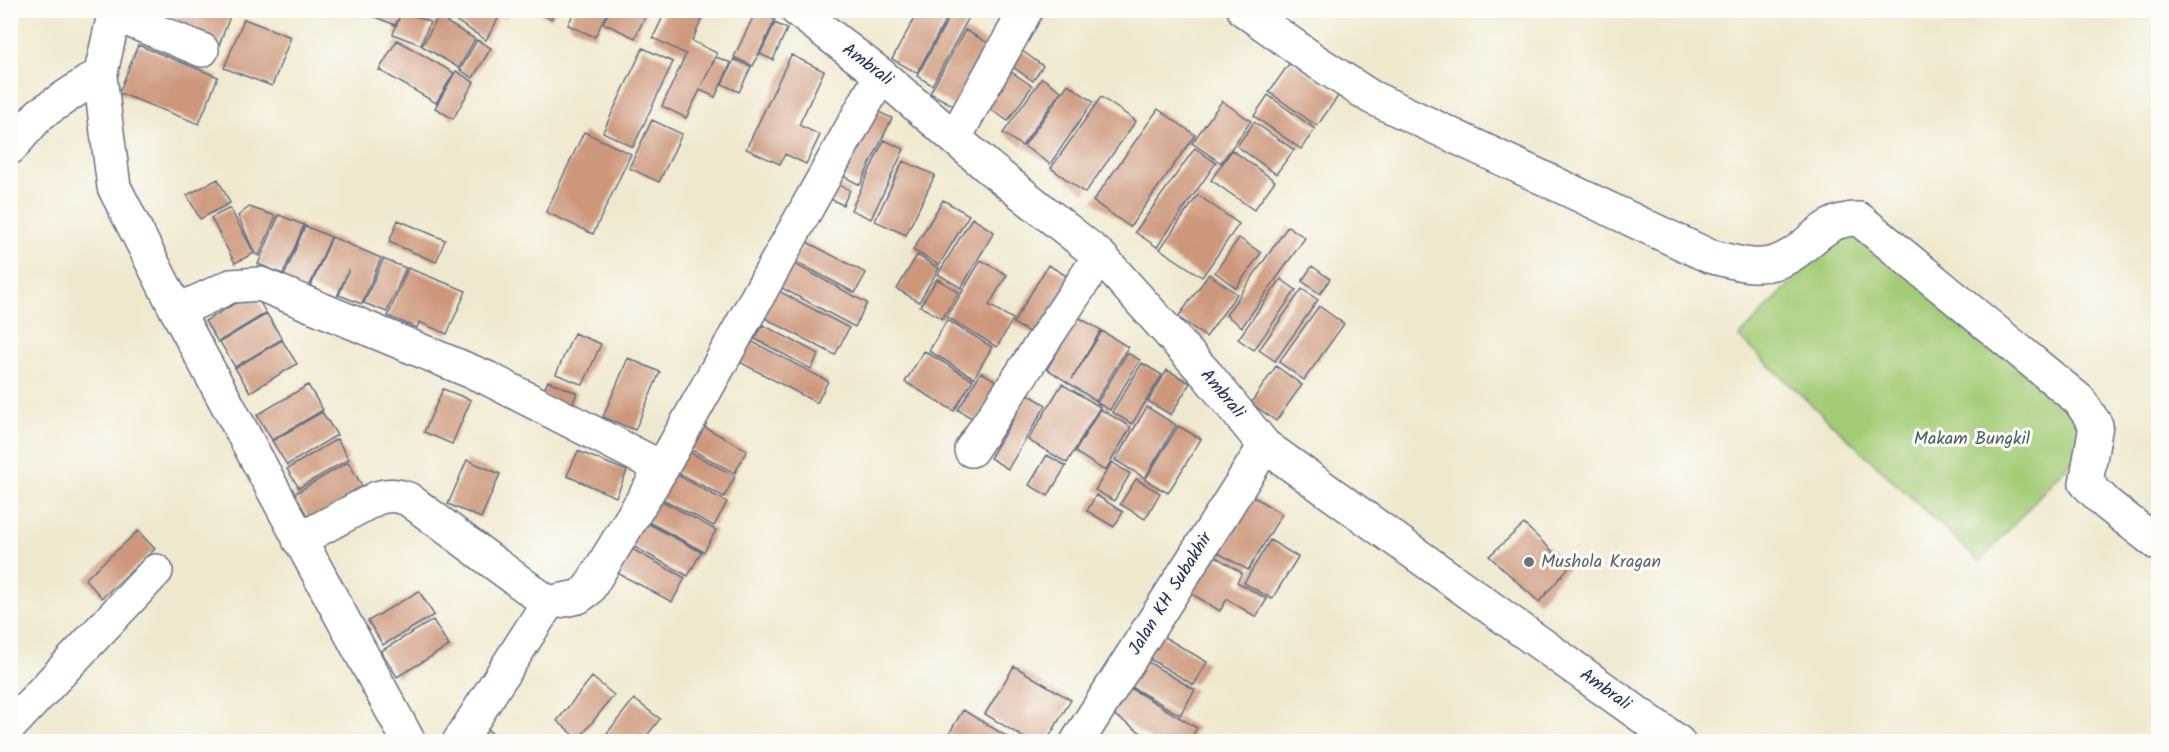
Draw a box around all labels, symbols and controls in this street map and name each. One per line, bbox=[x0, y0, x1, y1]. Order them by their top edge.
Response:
street label: Ambrali bbox=[835, 36, 899, 94]
street label: Ambrali bbox=[1192, 363, 1252, 426]
park label: Makam Bungkil bbox=[1914, 425, 2031, 454]
street label: Jalan KH Subakhir bbox=[1121, 526, 1221, 661]
place label: Mushola Kragan bbox=[1541, 548, 1661, 577]
marker: Mushola Kragan bbox=[1522, 555, 1536, 569]
street label: Ambrali bbox=[1573, 661, 1637, 719]

